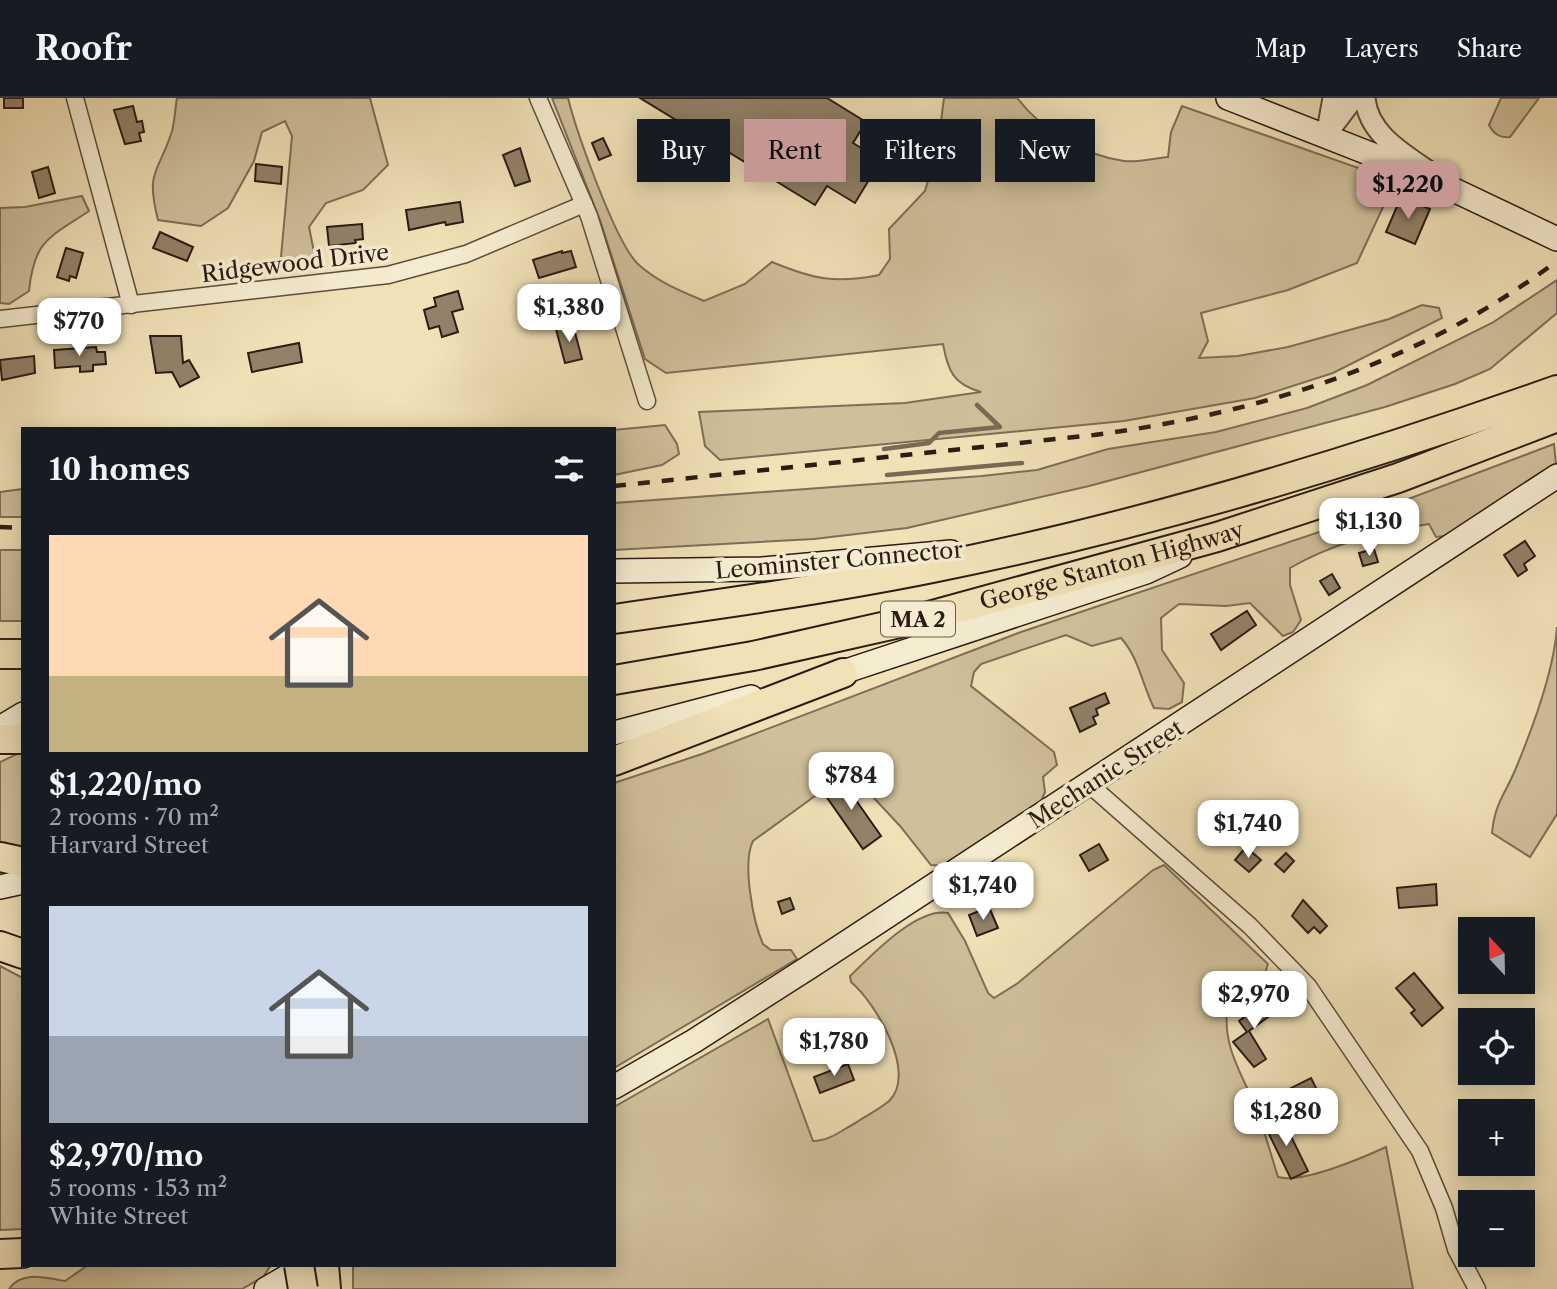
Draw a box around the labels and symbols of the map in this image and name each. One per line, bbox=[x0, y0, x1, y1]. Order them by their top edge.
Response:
pin: $1,220 bbox=[1351, 162, 1465, 221]
street label: Ridgewood Drive bbox=[200, 238, 390, 288]
pin: $1,380 bbox=[512, 285, 626, 344]
pin: $770 bbox=[38, 299, 120, 358]
pin: $1,130 bbox=[1312, 498, 1426, 558]
street label: George Stanton Highway bbox=[976, 515, 1247, 616]
street label: Leominster Connector bbox=[714, 535, 964, 585]
road number: MA 2 bbox=[881, 602, 955, 636]
street label: Mechanic Street bbox=[1023, 714, 1189, 834]
pin: $784 bbox=[810, 752, 892, 812]
pin: $1,740 bbox=[1191, 800, 1305, 860]
pin: $1,740 bbox=[926, 862, 1040, 922]
north arrow bbox=[1458, 917, 1535, 994]
pin: $2,970 bbox=[1197, 972, 1311, 1031]
pin: $1,780 bbox=[777, 1018, 891, 1078]
pin: $1,280 bbox=[1229, 1088, 1343, 1148]

